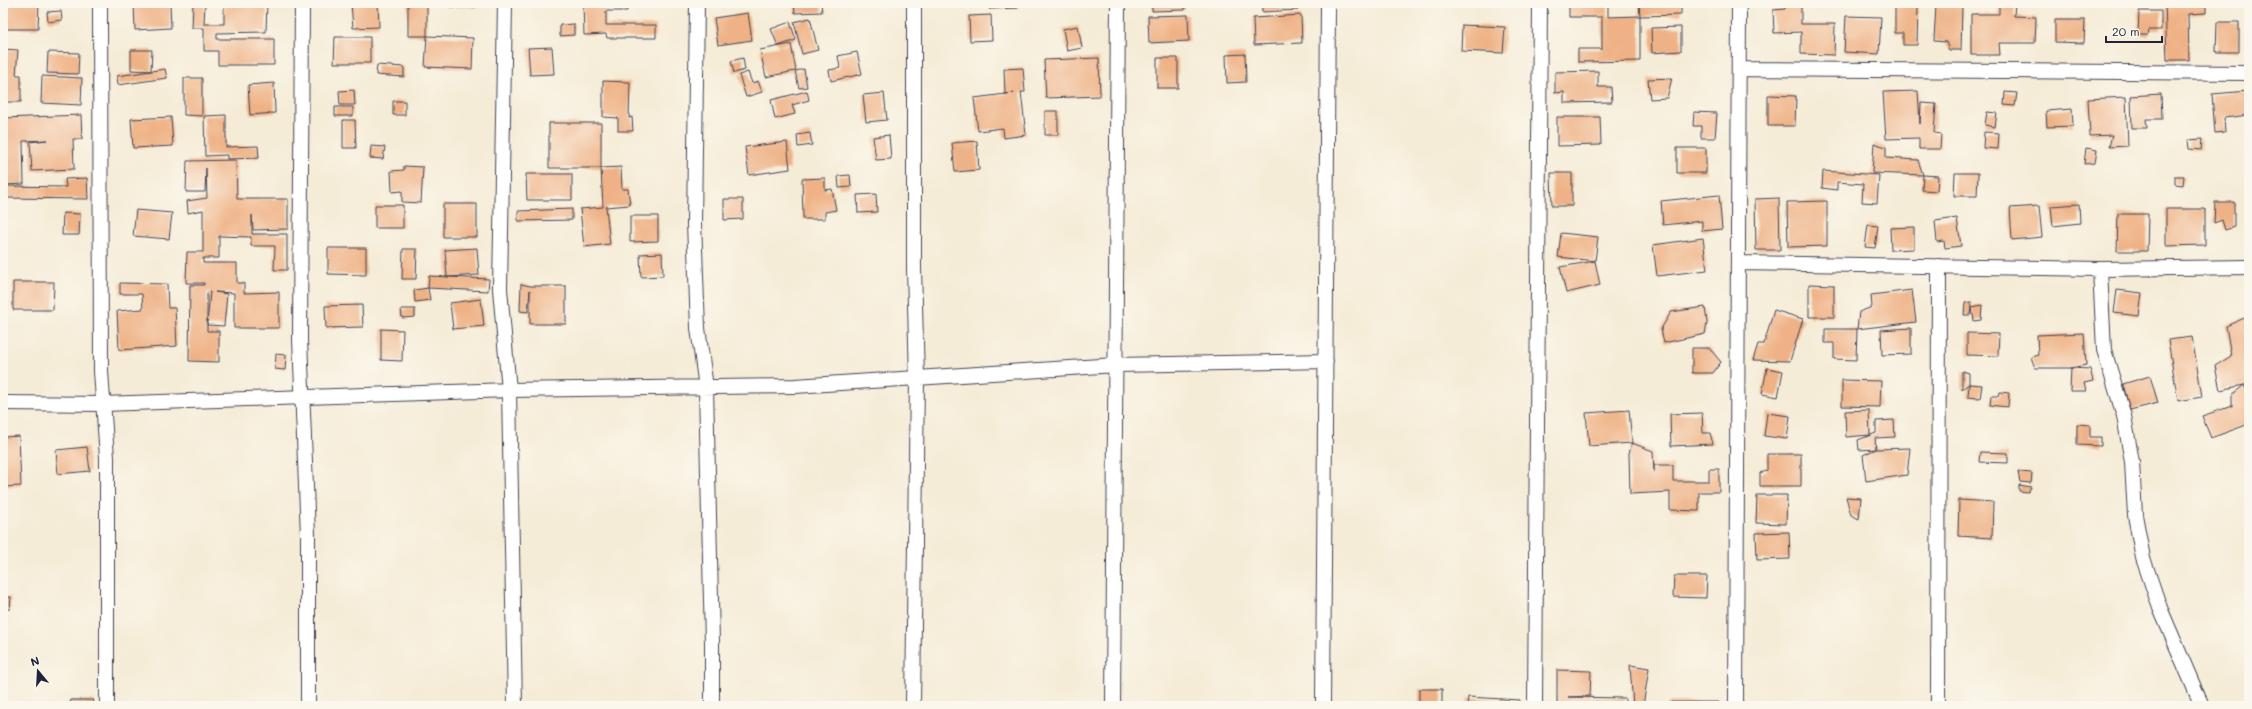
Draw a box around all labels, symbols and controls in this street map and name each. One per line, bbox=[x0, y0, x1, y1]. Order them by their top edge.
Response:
scale bar bbox=[2106, 18, 2162, 44]
text: 20 m bbox=[2112, 23, 2140, 39]
north arrow bbox=[18, 651, 58, 691]
text: N bbox=[28, 653, 41, 669]

